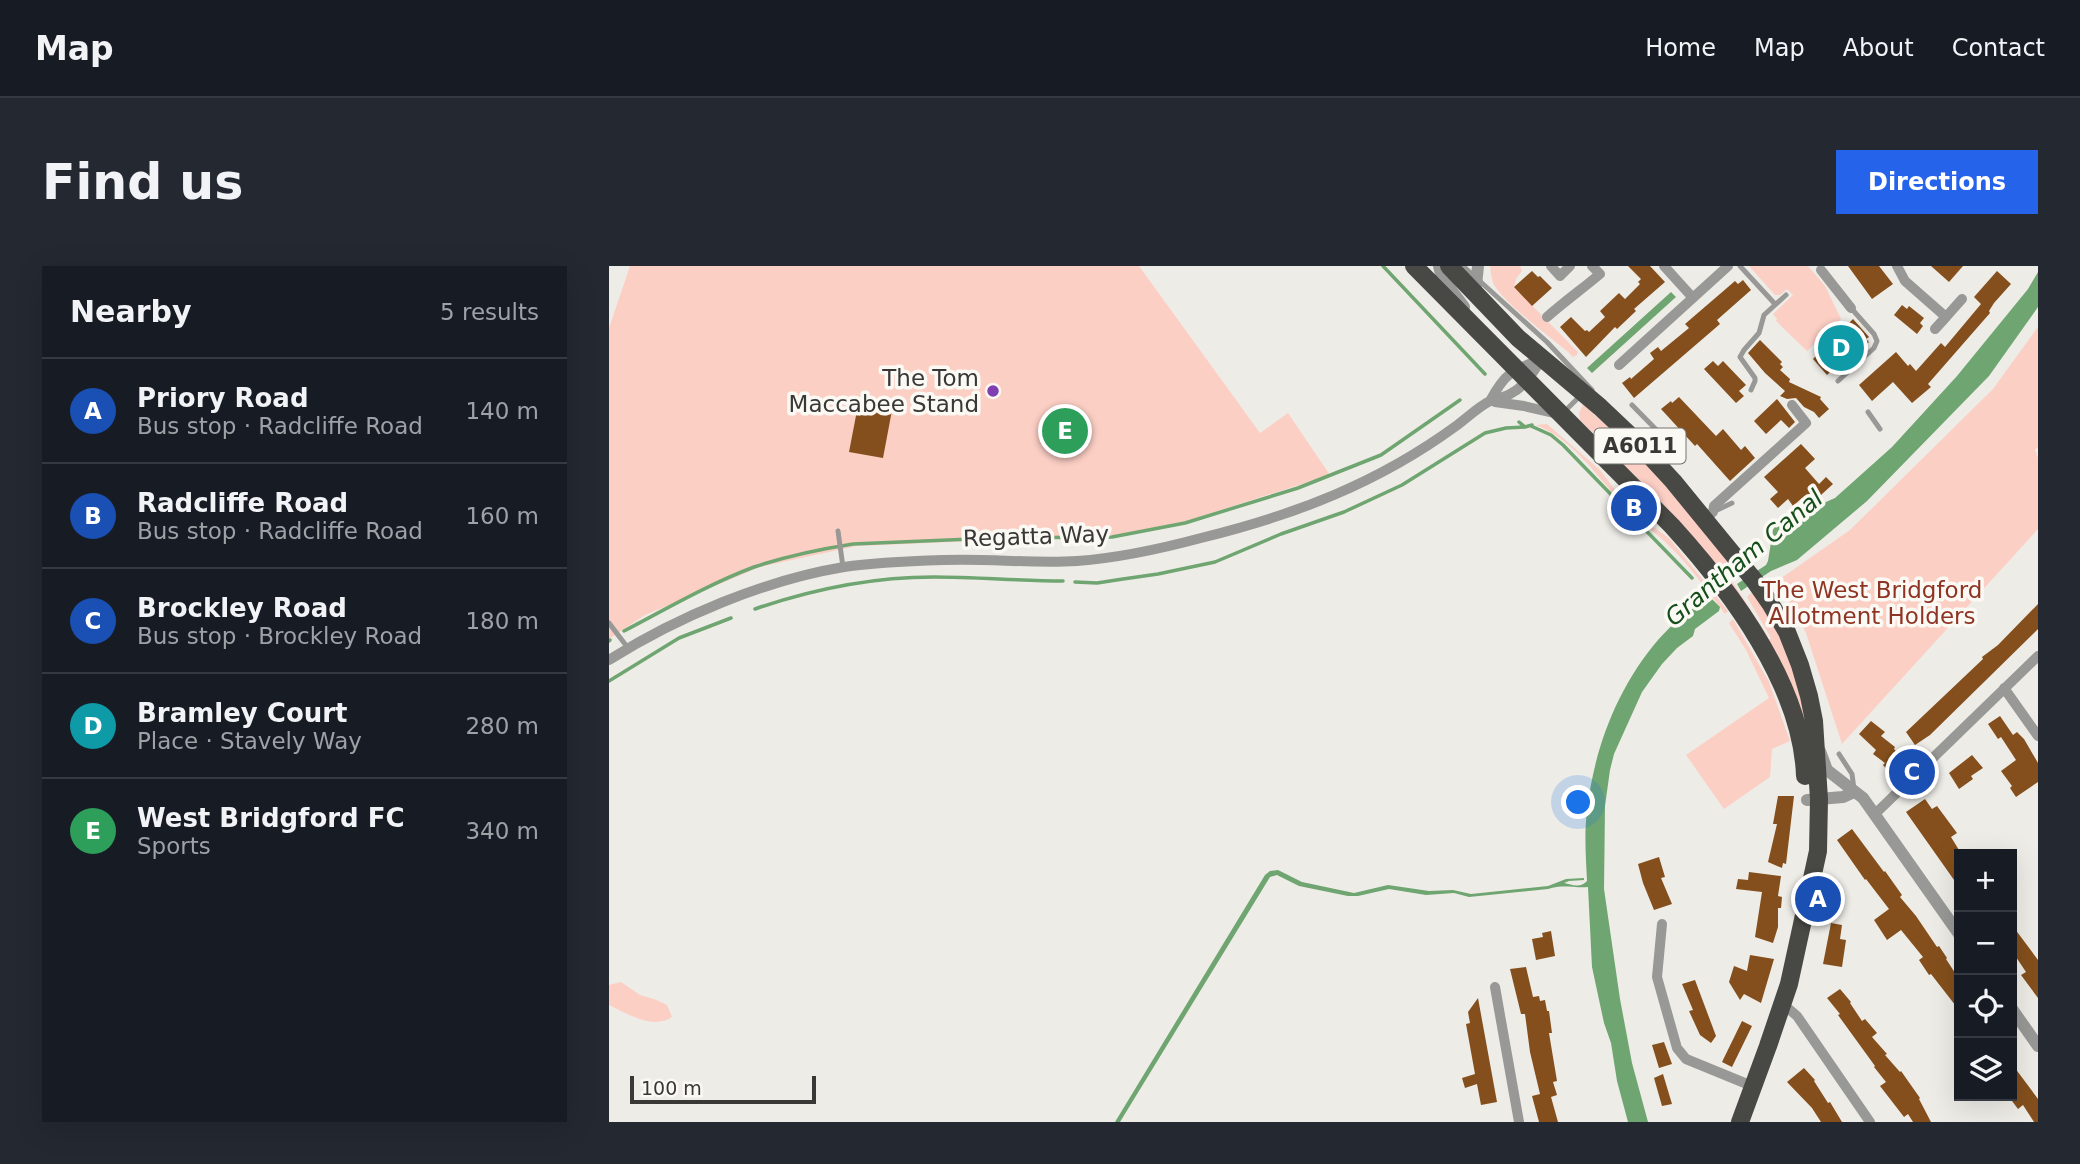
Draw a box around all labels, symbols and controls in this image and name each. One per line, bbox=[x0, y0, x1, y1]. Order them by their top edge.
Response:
text: Map bbox=[35, 29, 114, 68]
text: Home bbox=[1645, 34, 1716, 62]
text: Map bbox=[1754, 34, 1805, 62]
text: About bbox=[1843, 34, 1914, 62]
text: Contact bbox=[1952, 34, 2045, 62]
button: Directions bbox=[1836, 150, 2038, 214]
text: Find us bbox=[42, 154, 243, 211]
text: Nearby bbox=[70, 294, 192, 329]
text: 5 results bbox=[440, 299, 539, 325]
pin: D bbox=[1818, 322, 1864, 374]
place label: The Tom Maccabee Stand bbox=[789, 365, 979, 417]
text: Priory Road bbox=[137, 383, 309, 413]
marker: The Tom Maccabee Stand bbox=[985, 383, 1001, 399]
text: A bbox=[84, 398, 102, 424]
text: 140 m bbox=[465, 398, 539, 424]
pin: E bbox=[1042, 405, 1088, 457]
text: Bus stop · Radcliffe Road bbox=[137, 413, 423, 439]
road number: A6011 bbox=[1595, 428, 1685, 464]
pin: B bbox=[1611, 482, 1657, 534]
water label: Grantham Canal bbox=[1660, 484, 1829, 632]
text: Radcliffe Road bbox=[137, 488, 348, 518]
text: B bbox=[84, 503, 102, 529]
text: 160 m bbox=[465, 503, 539, 529]
text: Bus stop · Radcliffe Road bbox=[137, 518, 423, 544]
street label: Regatta Way bbox=[962, 520, 1110, 552]
park label: The West Bridgford Allotment Holders bbox=[1761, 577, 1982, 629]
text: Brockley Road bbox=[137, 593, 347, 623]
text: C bbox=[85, 608, 101, 634]
text: 180 m bbox=[465, 608, 539, 634]
text: Bus stop · Brockley Road bbox=[137, 623, 422, 649]
text: Bramley Court bbox=[137, 698, 348, 728]
text: D bbox=[83, 713, 103, 739]
text: 280 m bbox=[465, 713, 539, 739]
text: Place · Stavely Way bbox=[137, 728, 362, 754]
pin: C bbox=[1889, 746, 1935, 798]
your location bbox=[1561, 785, 1595, 819]
text: West Bridgford FC bbox=[137, 803, 405, 833]
text: E bbox=[85, 818, 101, 844]
text: 340 m bbox=[465, 818, 539, 844]
text: Sports bbox=[137, 833, 211, 859]
map controls bbox=[1954, 849, 2017, 1101]
button: + bbox=[1954, 849, 2017, 912]
pin: A bbox=[1795, 873, 1841, 925]
button: − bbox=[1954, 912, 2017, 975]
button: locate bbox=[1954, 975, 2017, 1038]
button: layers bbox=[1954, 1038, 2017, 1101]
scale bar bbox=[630, 1073, 815, 1105]
text: 100 m bbox=[641, 1077, 702, 1099]

